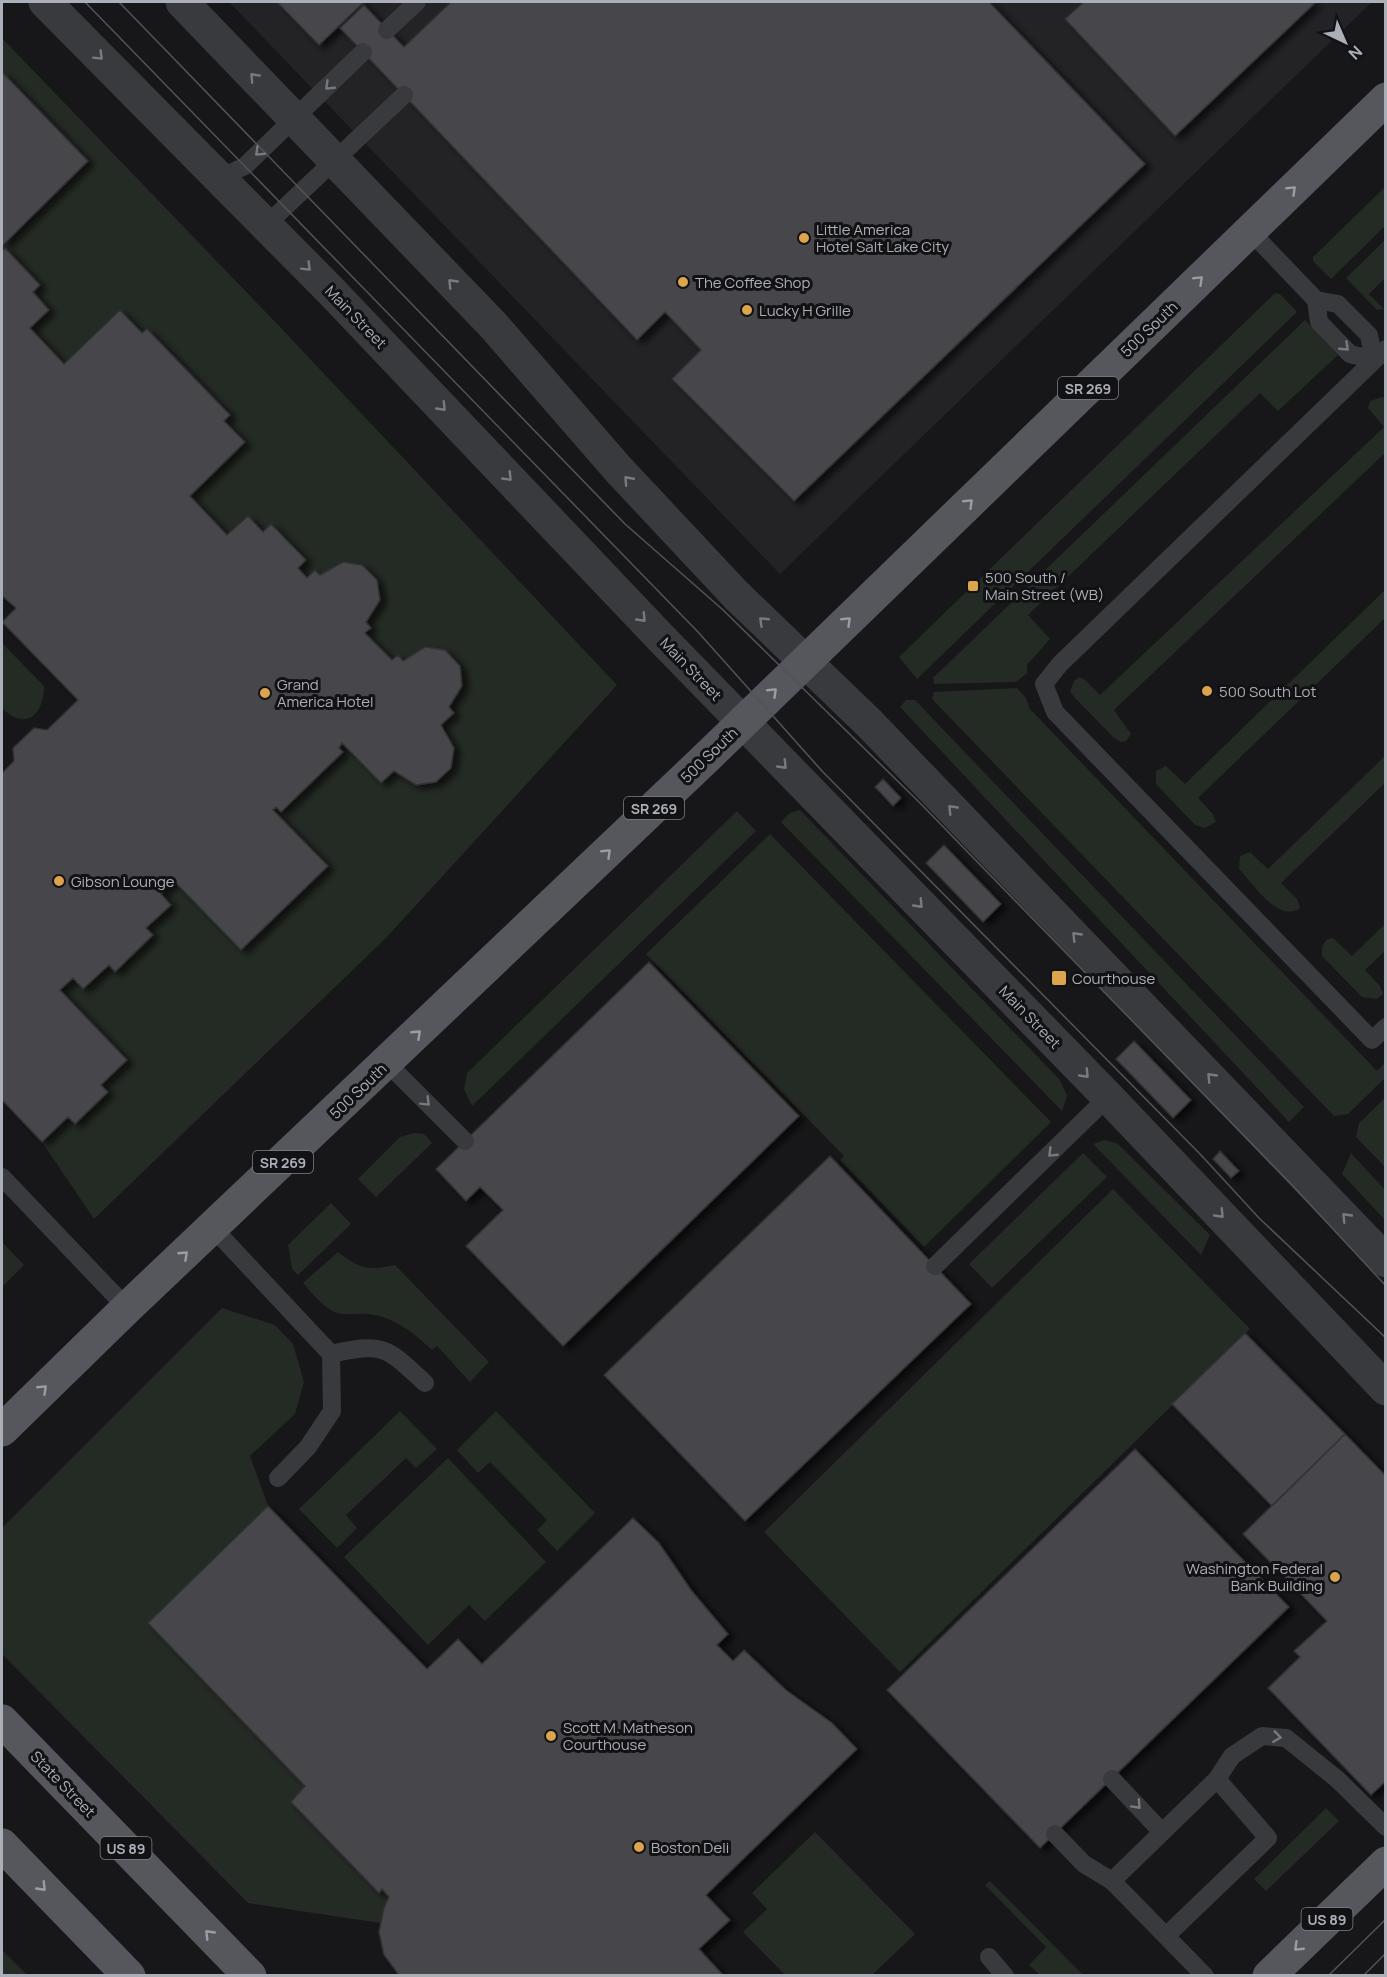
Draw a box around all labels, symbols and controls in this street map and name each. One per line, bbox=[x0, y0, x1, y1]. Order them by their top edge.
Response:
north arrow bbox=[1315, 12, 1375, 72]
text: N bbox=[1344, 41, 1367, 65]
one-way arrow bbox=[91, 48, 102, 59]
one-way arrow bbox=[250, 73, 261, 84]
one-way arrow bbox=[325, 79, 335, 90]
one-way arrow bbox=[255, 145, 266, 156]
one-way arrow bbox=[1284, 187, 1295, 198]
place label: Little America Hotel Salt Lake City bbox=[816, 219, 949, 257]
marker: Little America Hotel Salt Lake City bbox=[797, 231, 811, 245]
one-way arrow bbox=[299, 259, 310, 270]
place label: The Coffee Shop bbox=[695, 272, 810, 293]
marker: The Coffee Shop bbox=[676, 275, 690, 289]
one-way arrow bbox=[1193, 276, 1203, 287]
one-way arrow bbox=[449, 279, 460, 290]
street label: Main Street bbox=[321, 281, 391, 353]
street label: 500 South bbox=[1116, 296, 1182, 362]
place label: Lucky H Grille bbox=[759, 300, 851, 321]
marker: Lucky H Grille bbox=[740, 303, 754, 317]
one-way arrow bbox=[1338, 340, 1348, 351]
road number: SR 269 bbox=[1058, 377, 1118, 399]
one-way arrow bbox=[435, 401, 446, 411]
one-way arrow bbox=[501, 470, 512, 481]
one-way arrow bbox=[624, 476, 635, 486]
one-way arrow bbox=[961, 500, 972, 511]
place label: 500 South / Main Street (WB) bbox=[985, 567, 1104, 605]
marker: 500 South / Main Street (WB) bbox=[966, 579, 980, 593]
one-way arrow bbox=[635, 611, 646, 622]
one-way arrow bbox=[759, 617, 769, 628]
one-way arrow bbox=[840, 617, 850, 628]
street label: Main Street bbox=[656, 633, 726, 705]
place label: Grand America Hotel bbox=[277, 674, 374, 712]
place label: 500 South Lot bbox=[1219, 681, 1316, 702]
marker: 500 South Lot bbox=[1200, 684, 1214, 698]
marker: Grand America Hotel bbox=[258, 686, 272, 700]
one-way arrow bbox=[767, 688, 777, 699]
street label: 500 South bbox=[676, 722, 742, 788]
one-way arrow bbox=[776, 757, 787, 768]
road number: SR 269 bbox=[624, 797, 684, 819]
one-way arrow bbox=[949, 805, 960, 816]
one-way arrow bbox=[600, 850, 611, 861]
place label: Gibson Lounge bbox=[71, 871, 175, 892]
marker: Gibson Lounge bbox=[52, 874, 66, 888]
one-way arrow bbox=[912, 897, 923, 908]
one-way arrow bbox=[1072, 933, 1083, 943]
place label: Courthouse bbox=[1072, 968, 1155, 989]
marker: Courthouse bbox=[1050, 969, 1068, 987]
street label: Main Street bbox=[995, 981, 1065, 1053]
one-way arrow bbox=[411, 1030, 421, 1041]
street label: 500 South bbox=[325, 1058, 391, 1124]
one-way arrow bbox=[1078, 1066, 1089, 1077]
one-way arrow bbox=[1207, 1073, 1218, 1084]
one-way arrow bbox=[419, 1094, 430, 1105]
one-way arrow bbox=[1048, 1146, 1058, 1157]
road number: SR 269 bbox=[253, 1151, 313, 1173]
one-way arrow bbox=[1213, 1207, 1224, 1218]
one-way arrow bbox=[1343, 1214, 1354, 1225]
one-way arrow bbox=[177, 1251, 188, 1262]
one-way arrow bbox=[36, 1386, 47, 1397]
place label: Washington Federal Bank Building bbox=[1186, 1558, 1323, 1596]
marker: Washington Federal Bank Building bbox=[1328, 1570, 1342, 1584]
place label: Scott M. Matheson Courthouse bbox=[563, 1717, 693, 1755]
marker: Scott M. Matheson Courthouse bbox=[544, 1729, 558, 1743]
one-way arrow bbox=[1273, 1731, 1282, 1743]
street label: State Street bbox=[26, 1746, 100, 1822]
one-way arrow bbox=[1130, 1798, 1141, 1809]
road number: US 89 bbox=[100, 1837, 152, 1859]
place label: Boston Deli bbox=[651, 1837, 729, 1858]
marker: Boston Deli bbox=[632, 1840, 646, 1854]
one-way arrow bbox=[35, 1880, 46, 1891]
road number: US 89 bbox=[1302, 1908, 1352, 1930]
one-way arrow bbox=[205, 1930, 216, 1940]
one-way arrow bbox=[1295, 1940, 1305, 1951]

